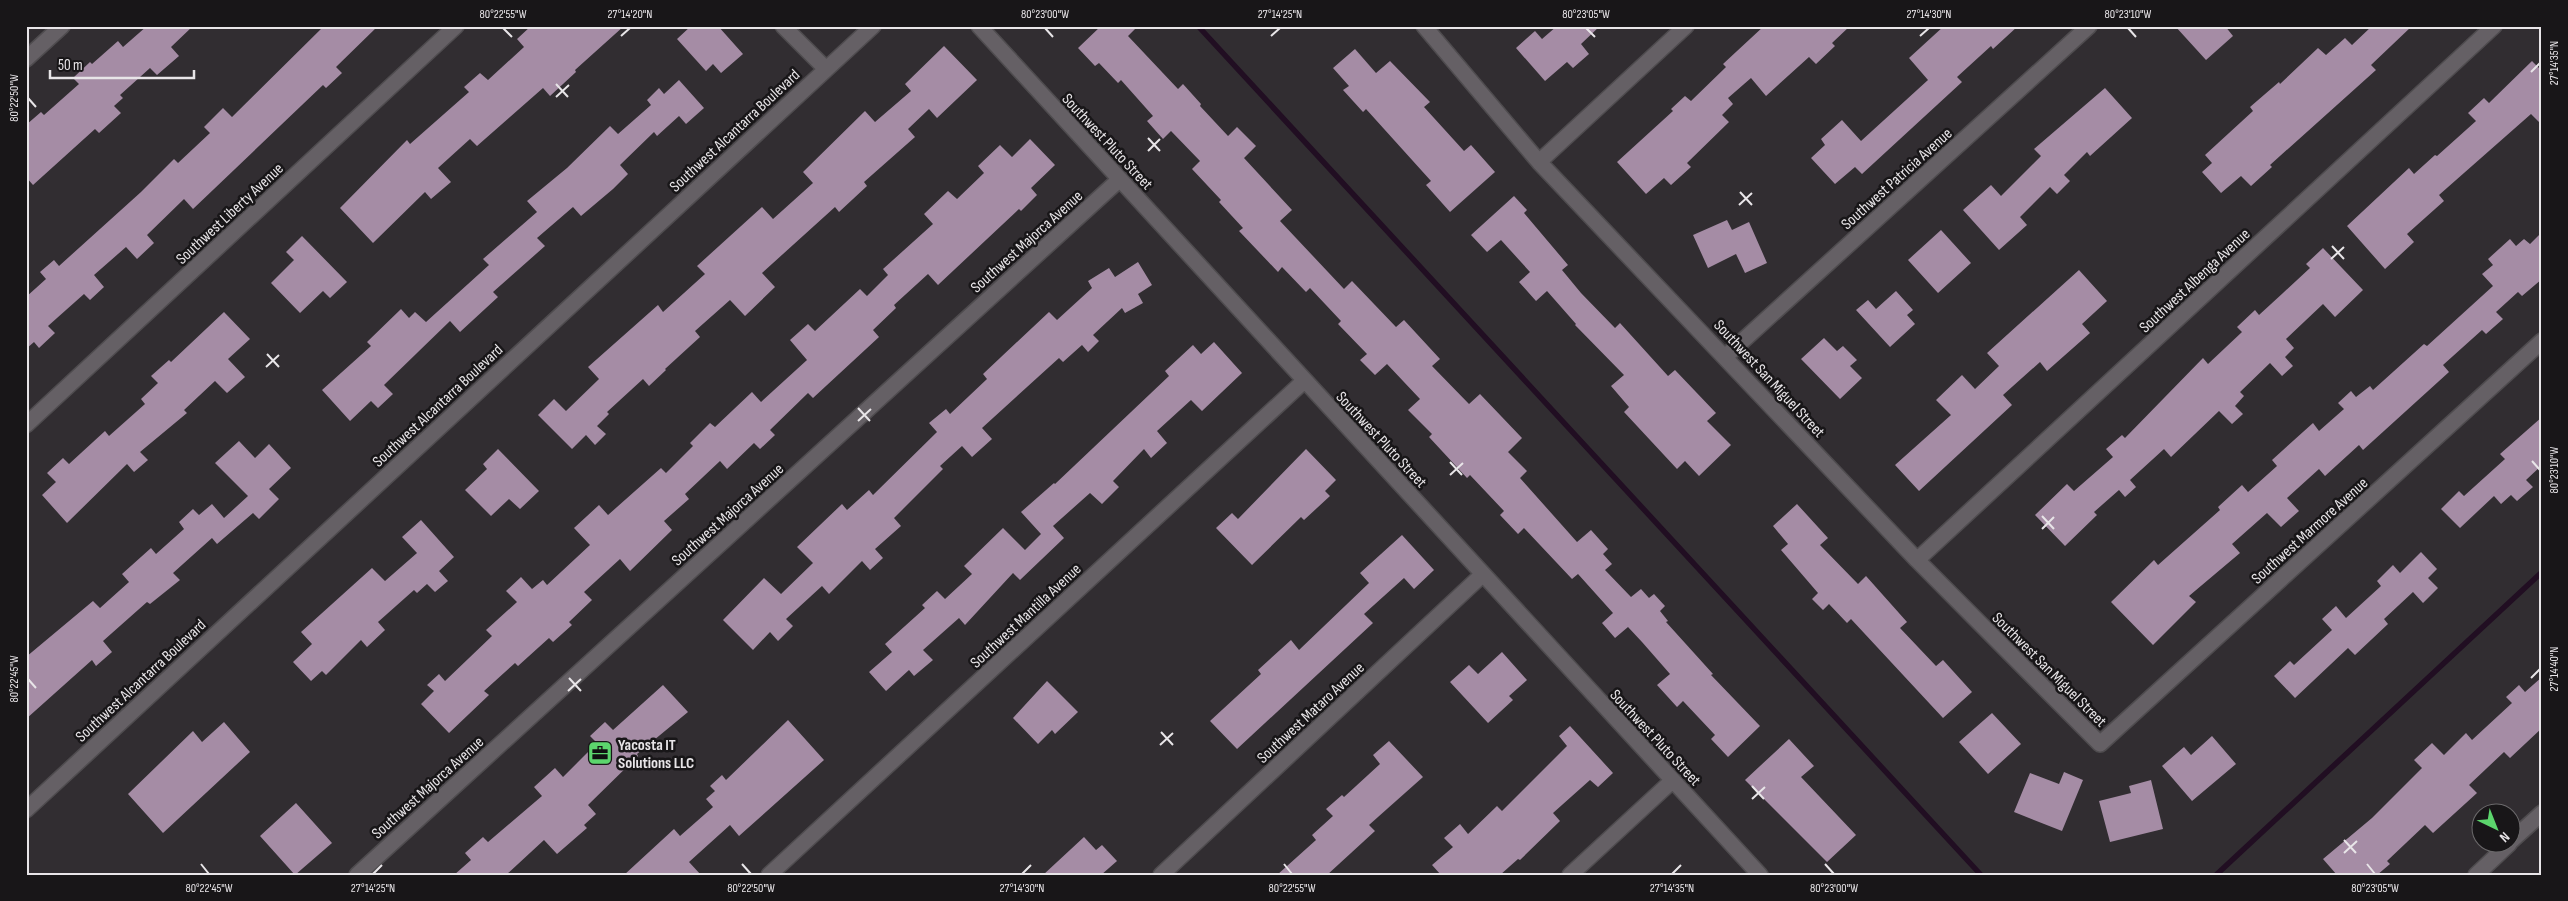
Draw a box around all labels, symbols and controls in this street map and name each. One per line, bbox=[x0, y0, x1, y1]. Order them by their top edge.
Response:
text: 80°22'55"W bbox=[480, 7, 527, 22]
text: 27°14'20"N bbox=[608, 7, 652, 22]
text: 80°23'00"W bbox=[1021, 7, 1069, 22]
text: 27°14'25"N bbox=[1258, 7, 1302, 22]
text: 80°23'05"W bbox=[1562, 7, 1610, 22]
text: 27°14'30"N bbox=[1907, 7, 1951, 22]
text: 80°23'10"W bbox=[2105, 7, 2152, 22]
text: 27°14'35"N bbox=[2547, 41, 2562, 85]
scale bar bbox=[50, 48, 194, 80]
text: 50 m bbox=[58, 56, 83, 75]
street label: Southwest Alcantarra Boulevard bbox=[666, 66, 804, 196]
text: 80°22'50"W bbox=[7, 74, 22, 122]
street label: Southwest Pluto Street bbox=[1057, 90, 1156, 194]
street label: Southwest Patricia Avenue bbox=[1838, 124, 1956, 234]
street label: Southwest Liberty Avenue bbox=[172, 159, 288, 269]
street label: Southwest Majorca Avenue bbox=[967, 187, 1087, 297]
street label: Southwest Albenga Avenue bbox=[2136, 225, 2254, 337]
street label: Southwest San Miguel Street bbox=[1709, 316, 1828, 442]
street label: Southwest Alcantarra Boulevard bbox=[369, 341, 507, 471]
street label: Southwest Pluto Street bbox=[1331, 388, 1430, 492]
text: 80°23'10"W bbox=[2547, 446, 2562, 493]
street label: Southwest Majorca Avenue bbox=[668, 460, 788, 570]
street label: Southwest Marmore Avenue bbox=[2248, 474, 2372, 588]
street label: Southwest Mantilla Avenue bbox=[967, 560, 1085, 672]
street label: Southwest San Miguel Street bbox=[1988, 609, 2110, 731]
street label: Southwest Alcantarra Boulevard bbox=[72, 616, 210, 746]
text: 27°14'40"N bbox=[2547, 647, 2562, 691]
text: 80°22'45"W bbox=[7, 655, 22, 703]
street label: Southwest Mataro Avenue bbox=[1253, 659, 1369, 768]
street label: Southwest Pluto Street bbox=[1605, 686, 1704, 790]
street label: Southwest Majorca Avenue bbox=[368, 733, 488, 843]
place label: Yacosta IT Solutions LLC bbox=[618, 736, 694, 773]
office icon: Yacosta IT Solutions LLC bbox=[587, 740, 613, 766]
north arrow bbox=[2470, 804, 2520, 854]
text: N bbox=[2496, 828, 2513, 846]
text: 80°22'45"W bbox=[185, 881, 233, 896]
text: 27°14'25"N bbox=[351, 881, 395, 896]
text: 80°22'50"W bbox=[727, 881, 775, 896]
text: 27°14'30"N bbox=[1000, 881, 1044, 896]
text: 80°22'55"W bbox=[1269, 881, 1316, 896]
text: 27°14'35"N bbox=[1650, 881, 1694, 896]
text: 80°23'00"W bbox=[1810, 881, 1858, 896]
text: 80°23'05"W bbox=[2351, 881, 2399, 896]

